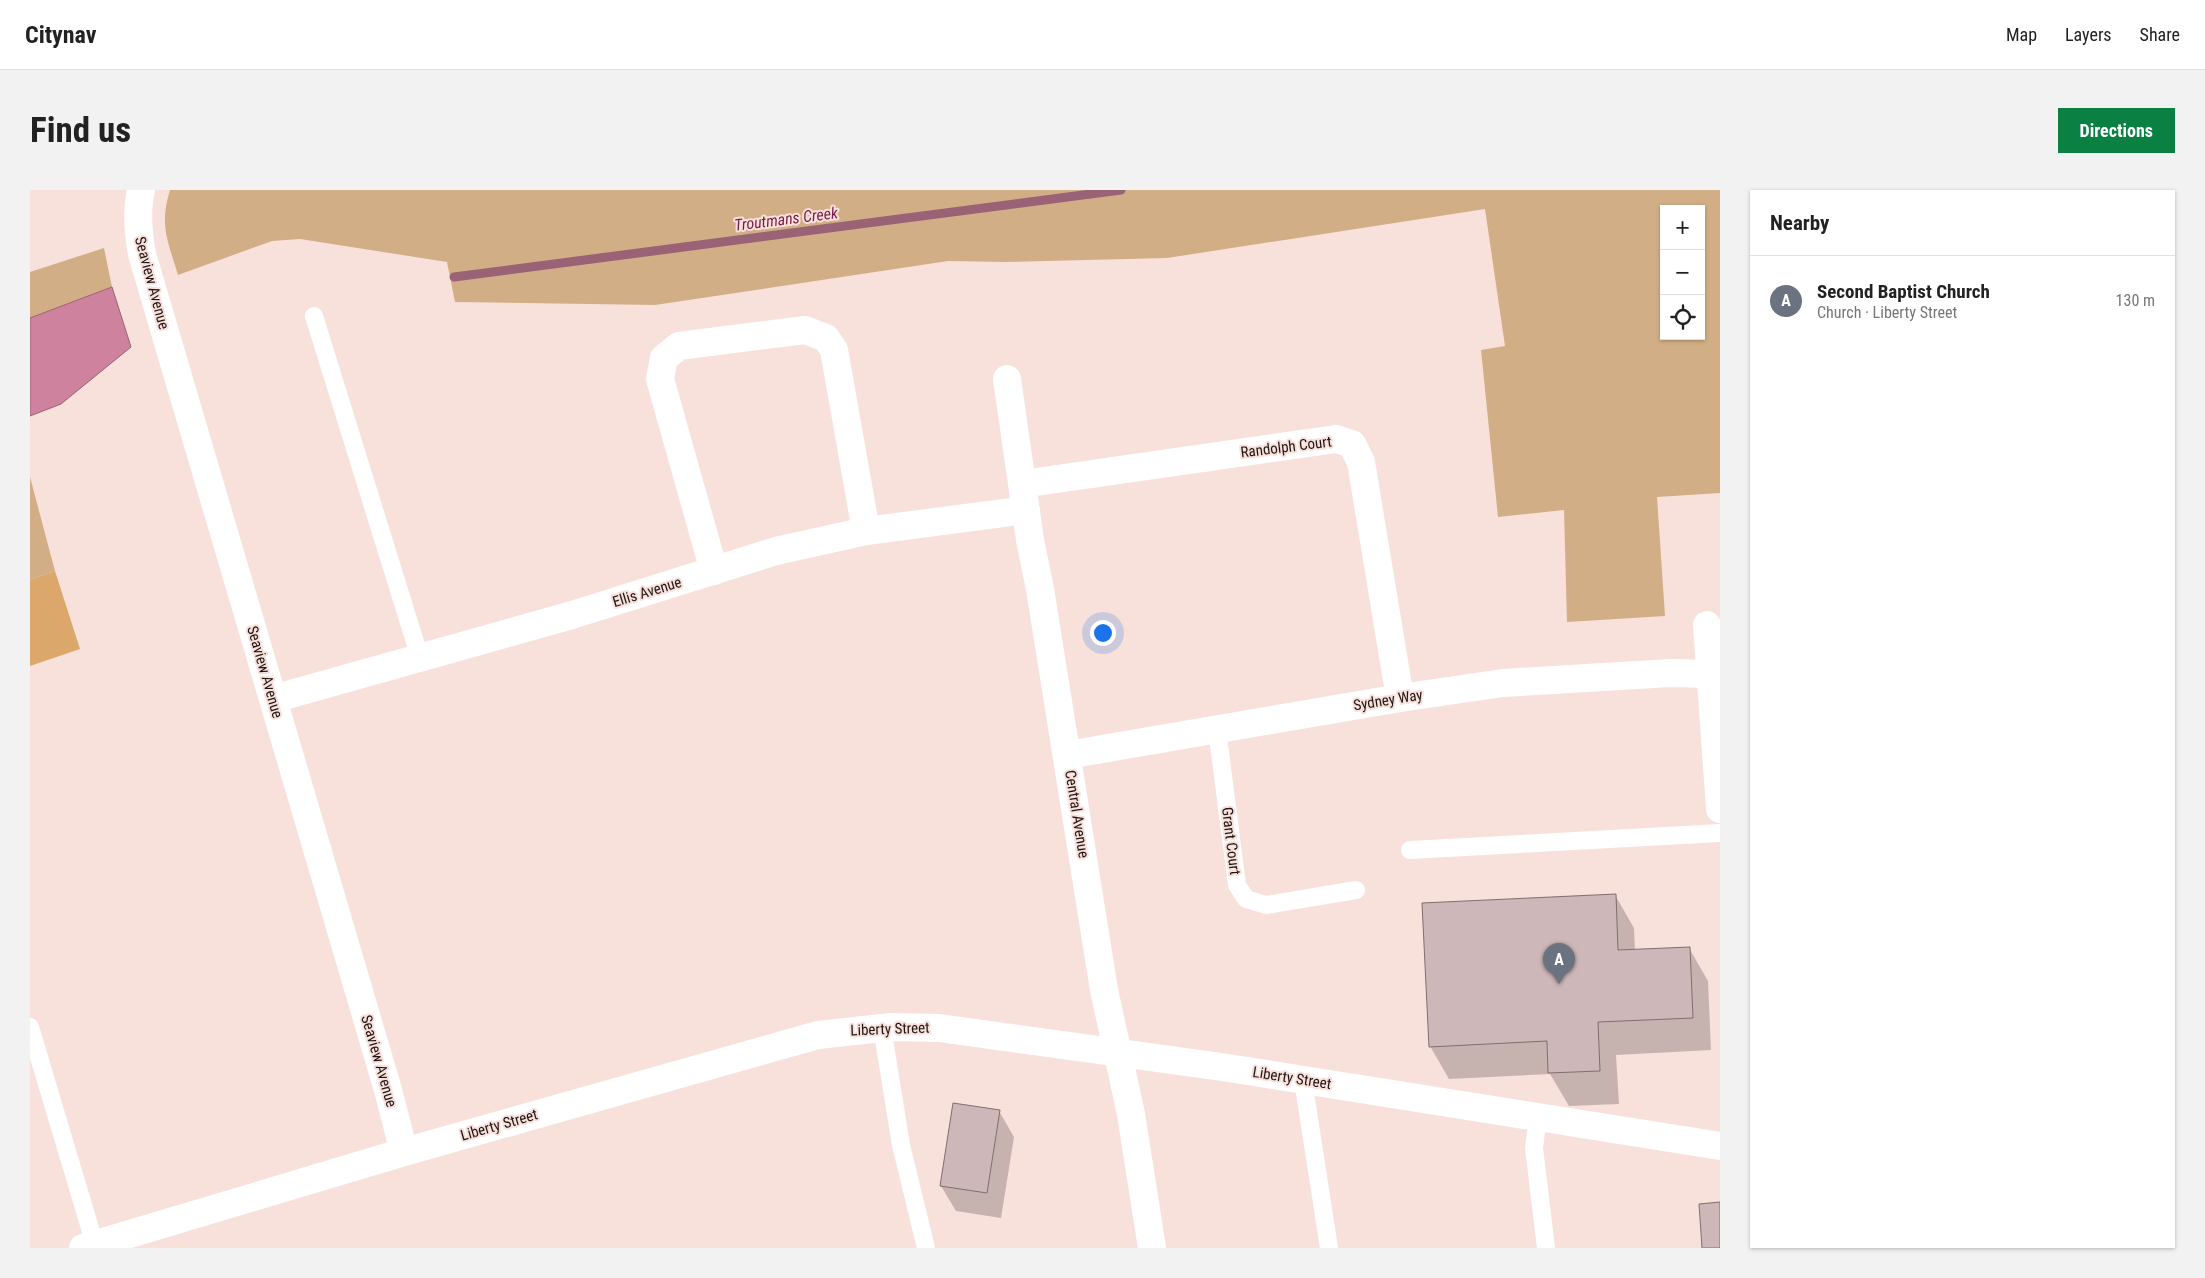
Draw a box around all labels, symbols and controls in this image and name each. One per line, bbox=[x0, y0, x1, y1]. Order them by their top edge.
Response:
text: Citynav bbox=[25, 21, 96, 49]
text: Map bbox=[2006, 24, 2037, 45]
text: Layers bbox=[2065, 24, 2112, 45]
text: Share bbox=[2140, 24, 2180, 45]
button: Directions bbox=[2058, 108, 2175, 153]
text: Find us bbox=[30, 110, 131, 151]
water label: Troutmans Creek bbox=[733, 203, 840, 235]
map controls bbox=[1660, 205, 1705, 340]
button: + bbox=[1660, 205, 1705, 250]
text: Nearby bbox=[1770, 211, 1829, 235]
street label: Seaview Avenue bbox=[131, 235, 173, 331]
button: − bbox=[1660, 250, 1705, 295]
text: Second Baptist Church bbox=[1817, 280, 1990, 303]
text: A bbox=[1781, 291, 1791, 310]
text: 130 m bbox=[2116, 291, 2155, 310]
button: locate bbox=[1660, 295, 1705, 340]
text: Church · Liberty Street bbox=[1817, 303, 1957, 322]
street label: Randolph Court bbox=[1239, 432, 1333, 462]
street label: Ellis Avenue bbox=[610, 573, 684, 611]
your location bbox=[1090, 620, 1116, 646]
street label: Seaview Avenue bbox=[243, 624, 287, 720]
street label: Sydney Way bbox=[1352, 686, 1424, 714]
street label: Central Avenue bbox=[1061, 769, 1093, 859]
street label: Grant Court bbox=[1218, 806, 1244, 876]
pin: A bbox=[1543, 943, 1575, 984]
street label: Seaview Avenue bbox=[357, 1013, 401, 1109]
street label: Liberty Street bbox=[850, 1019, 930, 1039]
street label: Liberty Street bbox=[1251, 1063, 1333, 1093]
street label: Liberty Street bbox=[458, 1105, 540, 1145]

